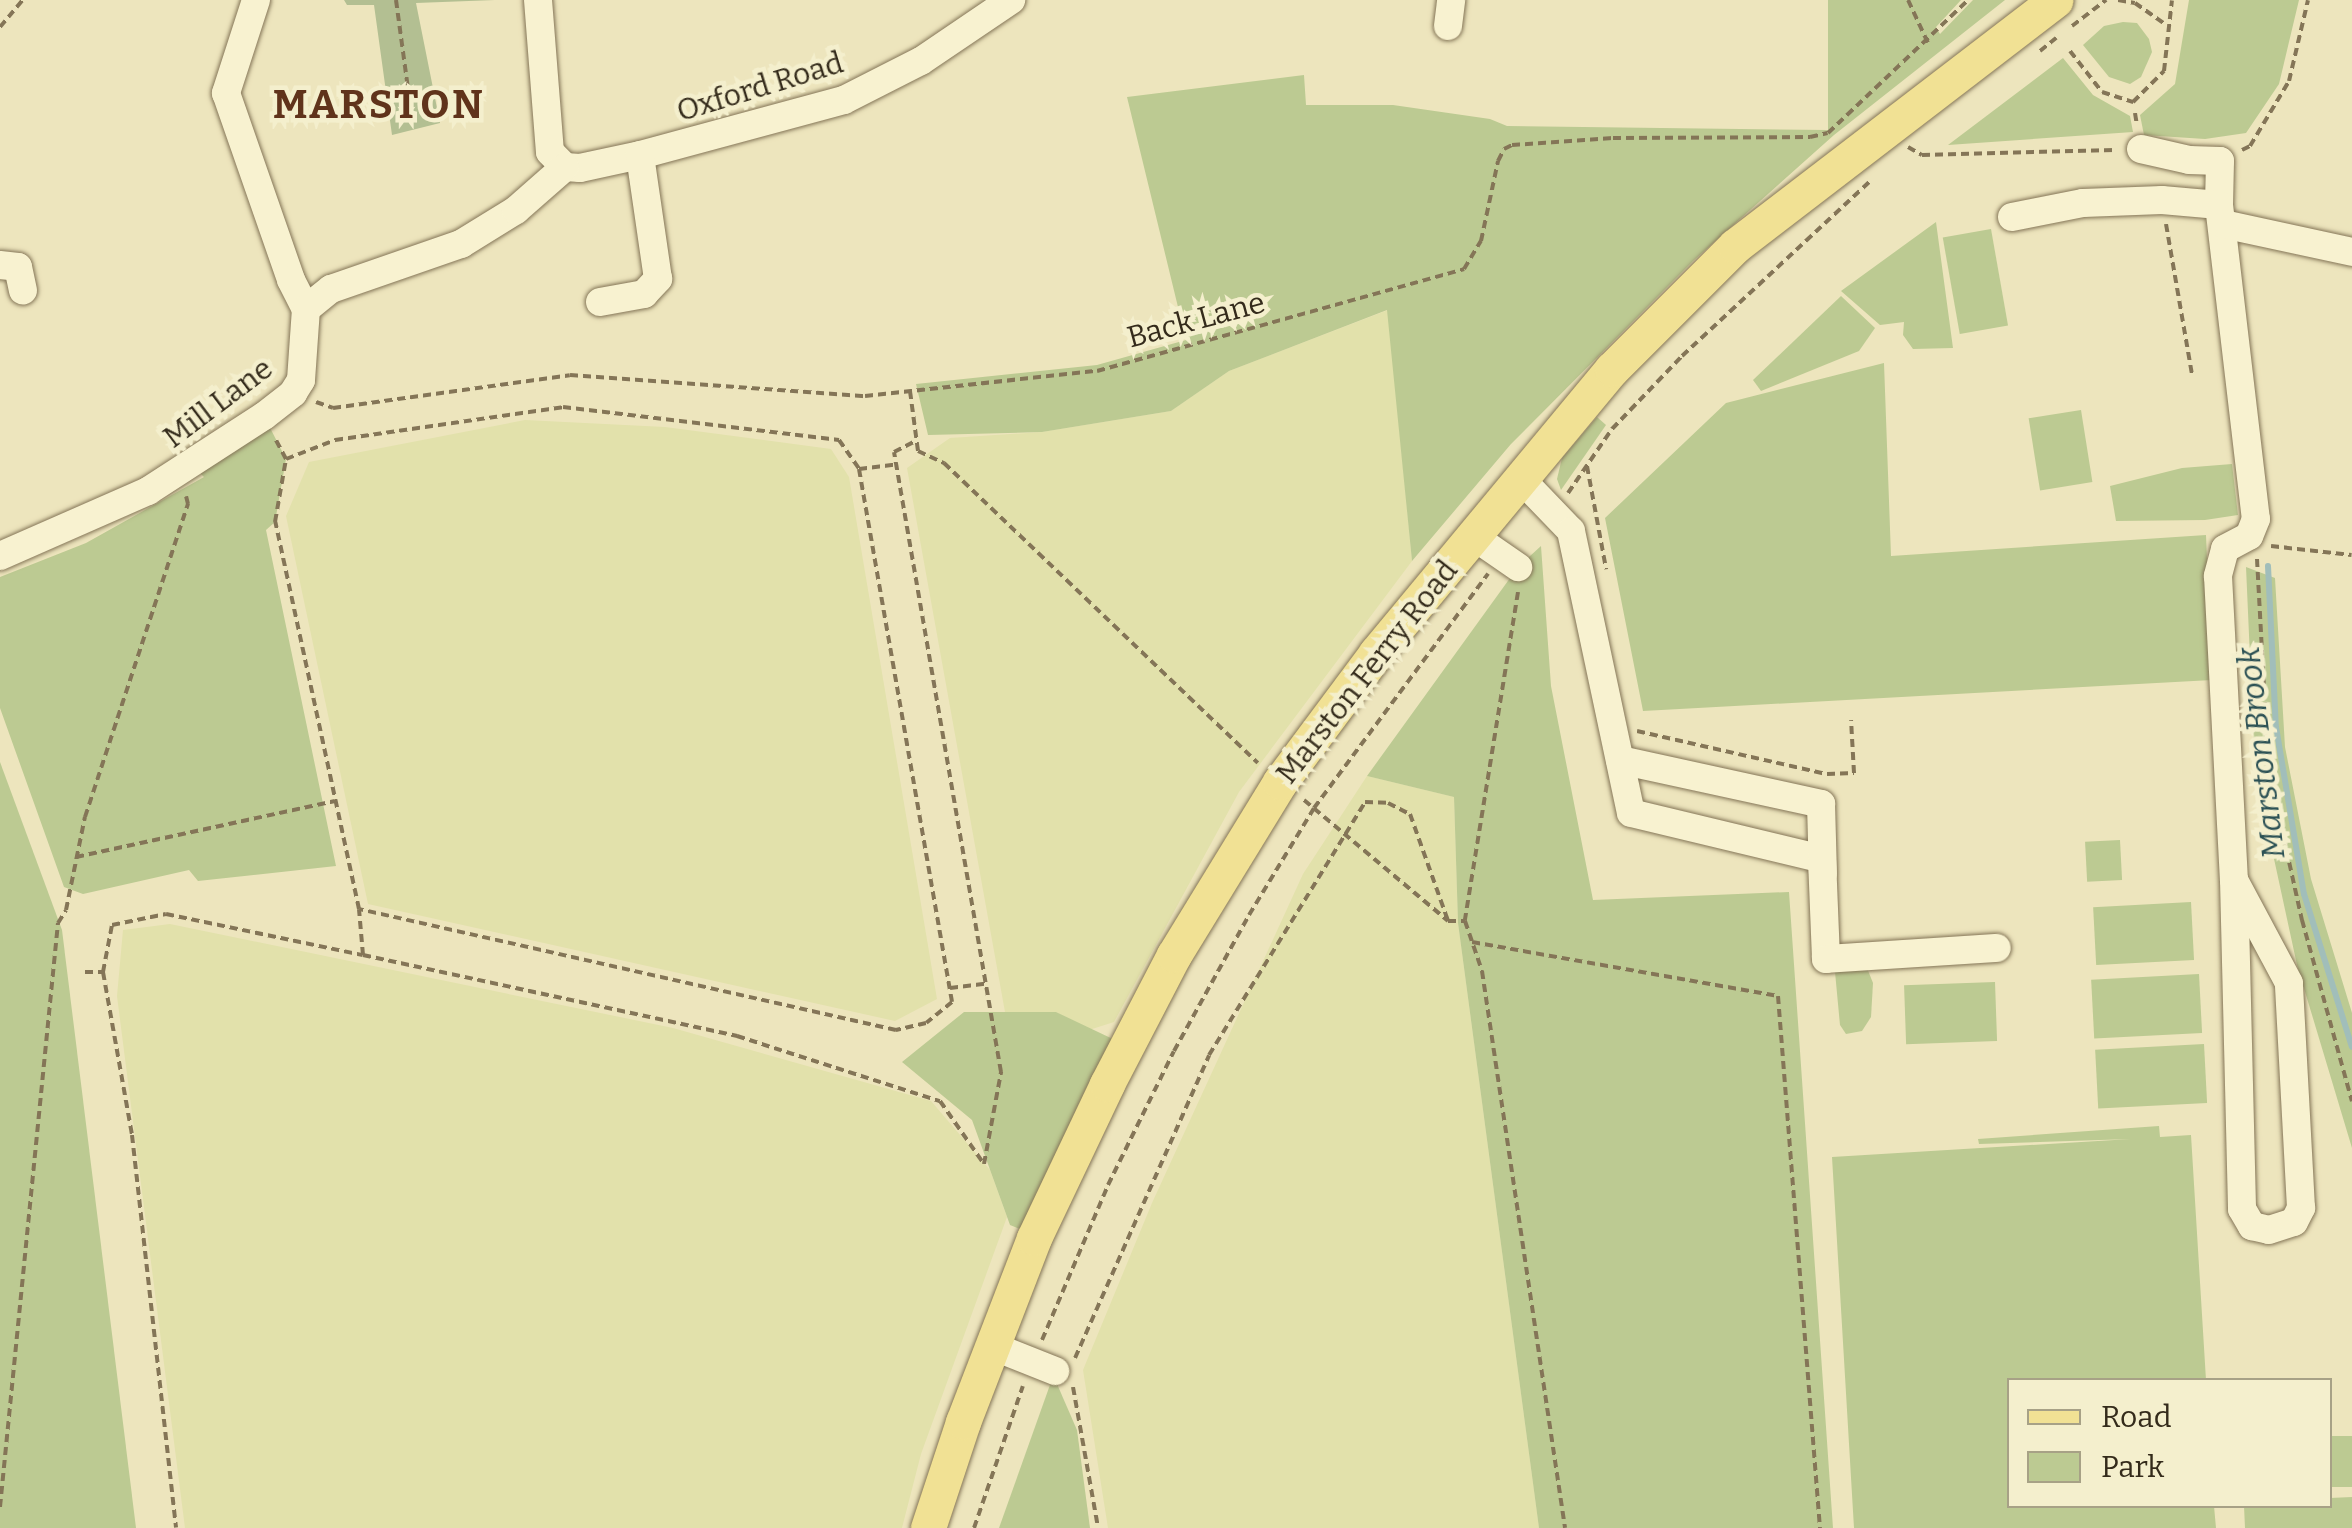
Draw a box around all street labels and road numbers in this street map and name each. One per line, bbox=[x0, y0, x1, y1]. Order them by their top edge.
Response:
street label: Oxford Road bbox=[672, 45, 848, 129]
street label: Back Lane bbox=[1123, 284, 1269, 356]
street label: Mill Lane bbox=[156, 350, 280, 456]
street label: Marston Ferry Road bbox=[1269, 553, 1465, 791]

